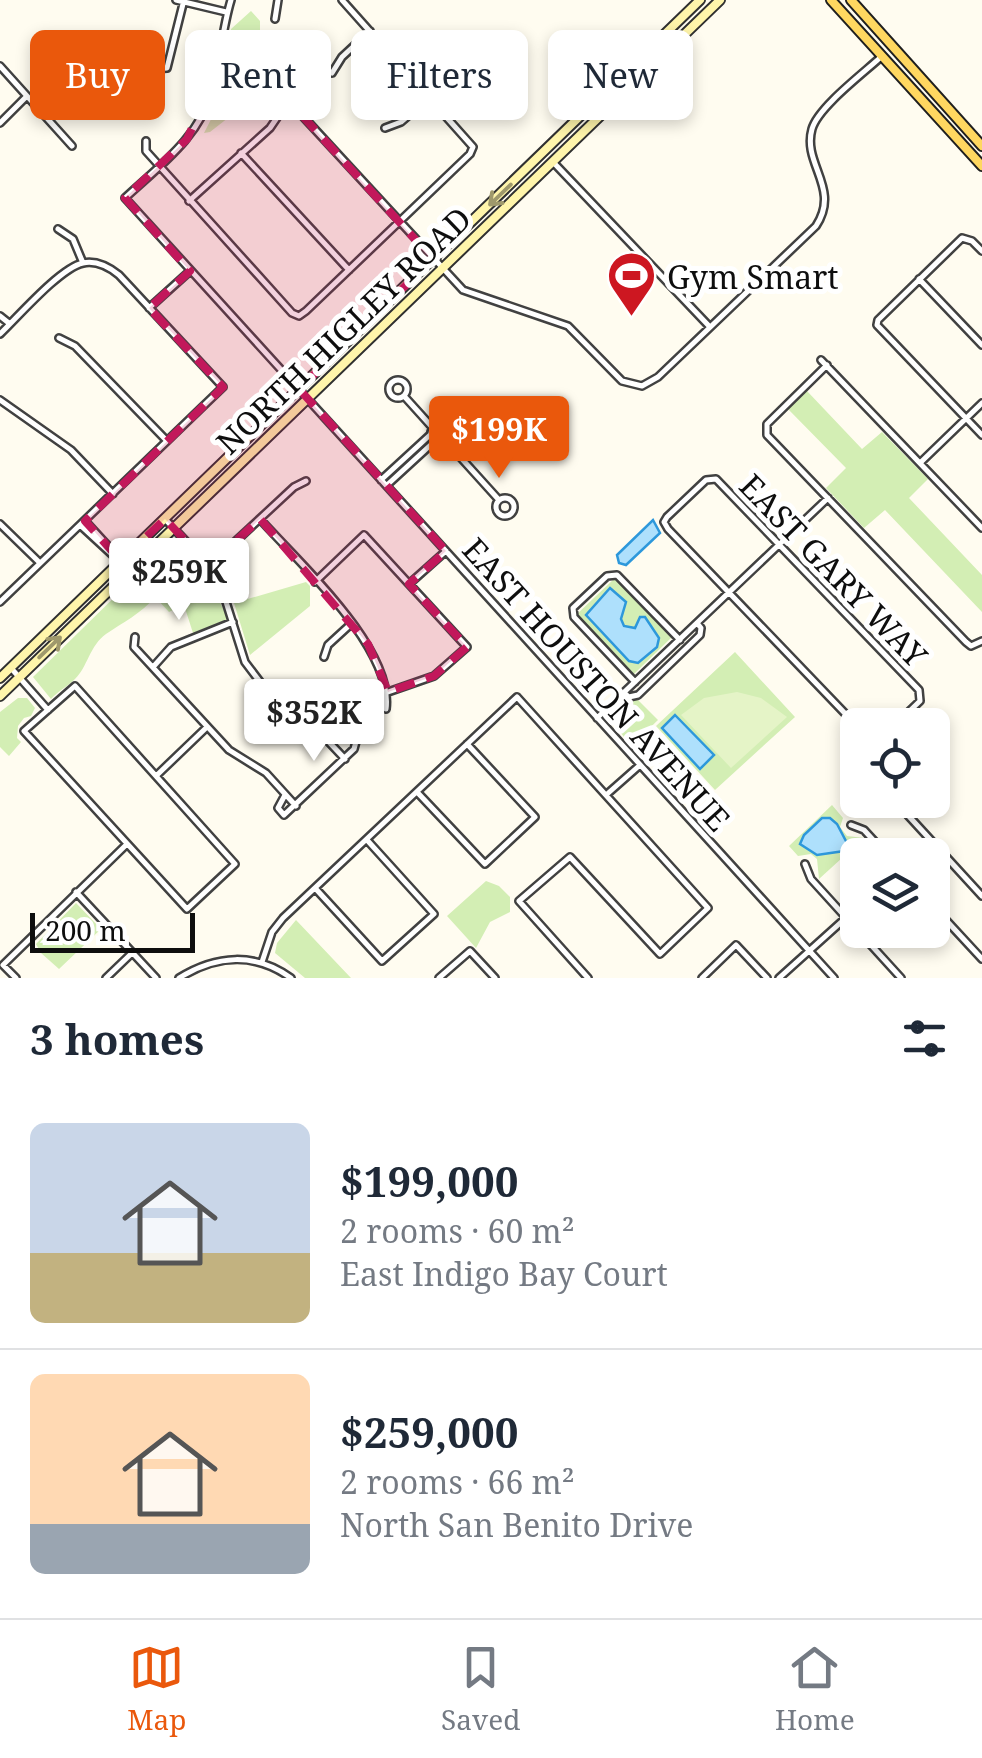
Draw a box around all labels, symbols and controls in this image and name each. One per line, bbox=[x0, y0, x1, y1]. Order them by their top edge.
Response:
chip: Buy bbox=[30, 30, 165, 120]
chip: Rent bbox=[185, 30, 331, 120]
chip: Filters bbox=[351, 30, 528, 120]
chip: New bbox=[548, 30, 693, 120]
one-way arrow bbox=[489, 183, 513, 207]
street label: NORTH HIGLEY ROAD bbox=[206, 197, 480, 463]
sports icon: Gym Smart bbox=[606, 250, 658, 318]
place label: Gym Smart bbox=[667, 255, 839, 298]
pin: $199K bbox=[429, 396, 569, 481]
text: $199K bbox=[451, 407, 547, 450]
street label: EAST GARY WAY bbox=[731, 464, 938, 676]
street label: EAST HOUSTON AVENUE bbox=[454, 528, 740, 840]
pin: $259K bbox=[109, 538, 249, 623]
text: $259K bbox=[131, 549, 227, 592]
one-way arrow bbox=[38, 635, 62, 659]
pin: $352K bbox=[244, 679, 384, 764]
text: $352K bbox=[266, 690, 362, 733]
map controls bbox=[840, 708, 950, 948]
button: locate bbox=[840, 708, 950, 818]
button: layers bbox=[840, 838, 950, 948]
scale bar bbox=[30, 908, 195, 953]
text: 200 m bbox=[45, 911, 126, 949]
text: 3 homes bbox=[30, 1010, 204, 1067]
icon: filters bbox=[897, 1011, 952, 1066]
text: $199,000 bbox=[340, 1152, 518, 1209]
icon: home bbox=[110, 1163, 230, 1283]
text: 2 rooms · 60 m² bbox=[340, 1209, 575, 1252]
text: East Indigo Bay Court bbox=[340, 1252, 668, 1295]
text: $259,000 bbox=[340, 1403, 518, 1460]
icon: home bbox=[110, 1414, 230, 1534]
text: 2 rooms · 66 m² bbox=[340, 1460, 575, 1503]
text: North San Benito Drive bbox=[340, 1503, 693, 1546]
tab: Map bbox=[127, 1640, 186, 1738]
tab: Saved bbox=[441, 1640, 520, 1738]
tab: Home bbox=[775, 1640, 855, 1738]

